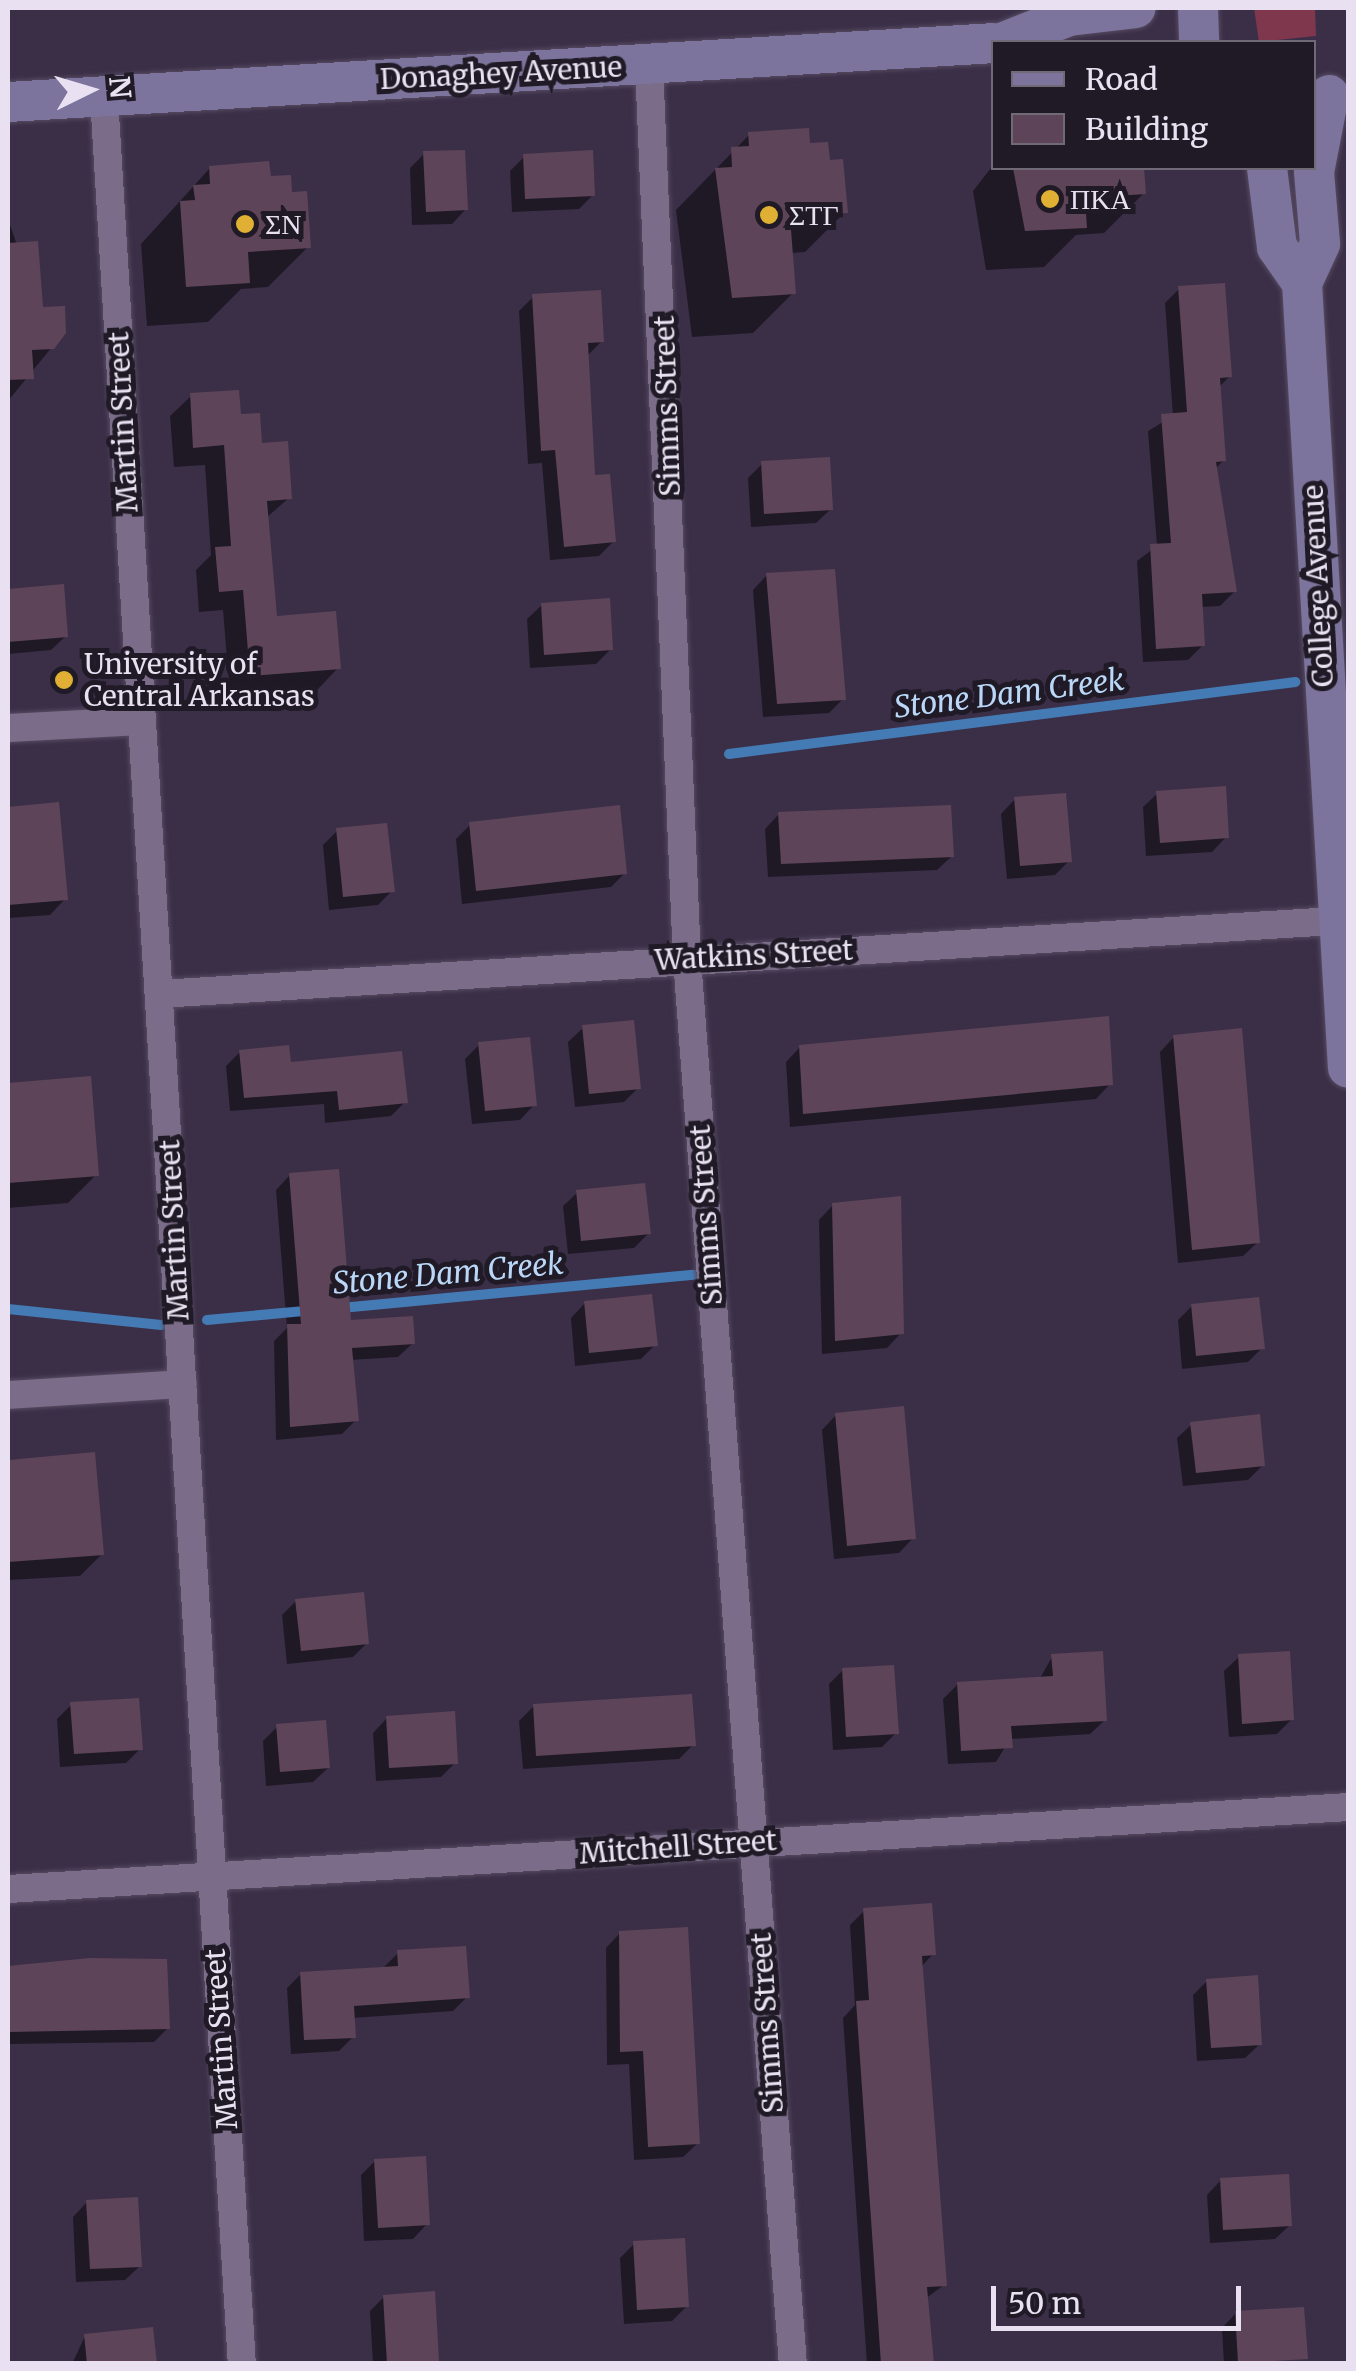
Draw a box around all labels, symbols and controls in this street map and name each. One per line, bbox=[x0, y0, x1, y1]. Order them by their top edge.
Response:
north arrow bbox=[40, 40, 140, 140]
legend bbox=[991, 40, 1316, 170]
street label: Donaghey Avenue bbox=[379, 50, 623, 96]
text: Road bbox=[1085, 60, 1158, 98]
text: N bbox=[101, 75, 139, 100]
text: Building bbox=[1085, 110, 1208, 148]
place label: ΠΚΑ bbox=[1070, 182, 1131, 216]
marker: ΠΚΑ bbox=[1039, 188, 1061, 210]
place label: ΣΤΓ bbox=[789, 198, 839, 232]
marker: ΣΤΓ bbox=[758, 204, 780, 226]
place label: ΣΝ bbox=[265, 207, 302, 241]
marker: ΣΝ bbox=[234, 213, 256, 235]
street label: Simms Street bbox=[647, 315, 687, 497]
street label: Martin Street bbox=[101, 331, 145, 513]
street label: College Avenue bbox=[1296, 484, 1340, 688]
place label: University of Central Arkansas bbox=[84, 647, 315, 713]
water label: Stone Dam Creek bbox=[892, 661, 1126, 725]
marker: University of Central Arkansas bbox=[53, 669, 75, 691]
street label: Watkins Street bbox=[654, 933, 854, 977]
street label: Simms Street bbox=[683, 1123, 729, 1307]
street label: Martin Street bbox=[152, 1139, 196, 1321]
water label: Stone Dam Creek bbox=[331, 1245, 565, 1301]
street label: Mitchell Street bbox=[578, 1823, 778, 1871]
street label: Simms Street bbox=[744, 1931, 790, 2115]
street label: Martin Street bbox=[198, 1948, 244, 2130]
scale bar bbox=[996, 2266, 1246, 2328]
text: 50 m bbox=[1008, 2284, 1081, 2322]

